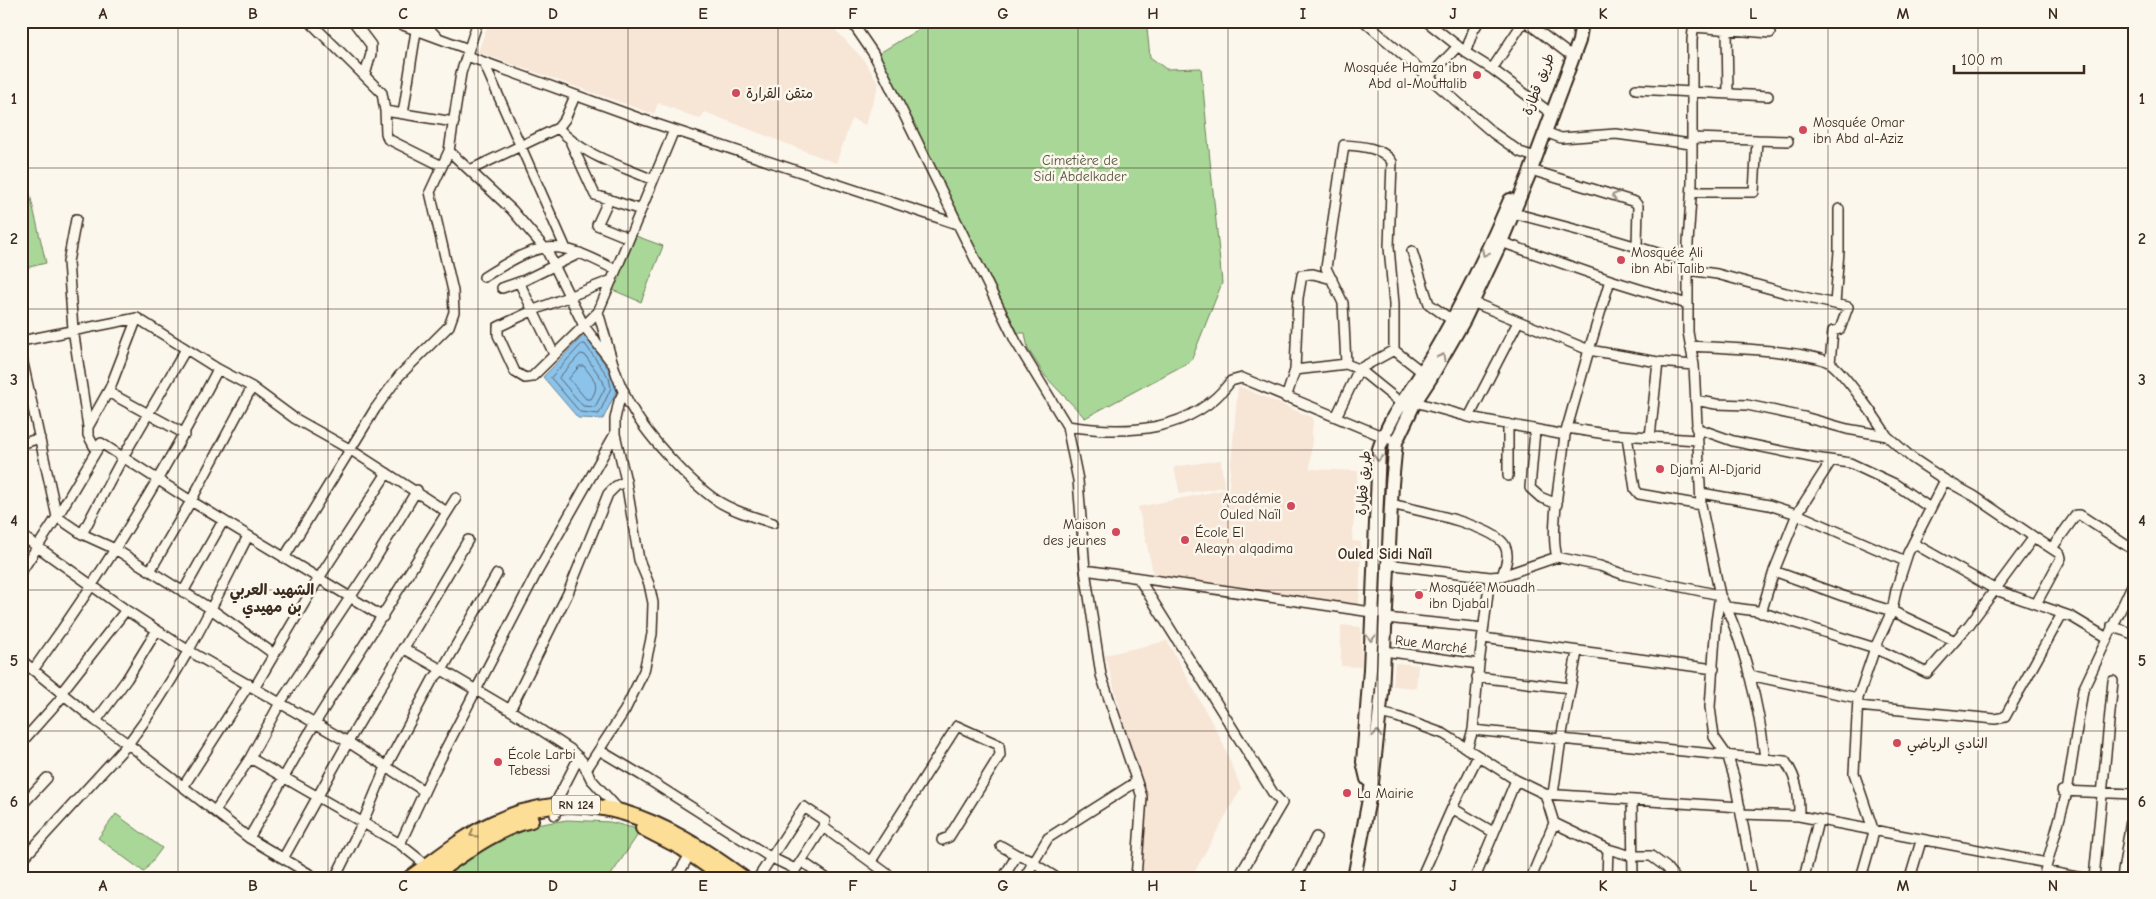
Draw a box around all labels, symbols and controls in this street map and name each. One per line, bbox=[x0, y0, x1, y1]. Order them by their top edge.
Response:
text: A bbox=[99, 5, 108, 23]
text: B bbox=[248, 5, 258, 23]
text: C bbox=[398, 5, 408, 23]
text: D bbox=[548, 5, 558, 23]
text: E bbox=[698, 5, 708, 23]
text: F bbox=[848, 5, 858, 23]
text: G bbox=[997, 5, 1009, 23]
text: H bbox=[1147, 5, 1159, 23]
text: I bbox=[1300, 5, 1306, 23]
text: J bbox=[1449, 5, 1457, 23]
text: K bbox=[1598, 5, 1608, 23]
text: L bbox=[1749, 5, 1757, 23]
text: M bbox=[1897, 5, 1910, 23]
text: N bbox=[2048, 5, 2058, 23]
scale bar bbox=[1954, 42, 2084, 74]
street label: طريق قطارة bbox=[1519, 51, 1558, 118]
text: 100 m bbox=[1961, 51, 2003, 69]
place label: Mosquée Hamza ibn Abd al-Mouttalib bbox=[1344, 59, 1467, 92]
marker: Mosquée Hamza ibn Abd al-Mouttalib bbox=[1471, 69, 1483, 81]
place label: متقن القرارة bbox=[746, 85, 813, 102]
marker: متقن القرارة bbox=[730, 87, 742, 99]
text: 1 bbox=[11, 90, 17, 108]
text: 1 bbox=[2139, 90, 2145, 108]
place label: Mosquée Omar ibn Abd al-Aziz bbox=[1813, 114, 1905, 147]
marker: Mosquée Omar ibn Abd al-Aziz bbox=[1797, 124, 1809, 136]
park label: Cimetière de Sidi Abdelkader bbox=[1033, 152, 1127, 185]
one-way arrow bbox=[1611, 192, 1619, 202]
text: 2 bbox=[10, 230, 18, 248]
text: 2 bbox=[2138, 230, 2146, 248]
place label: Mosquée Ali ibn Abi Talib bbox=[1631, 244, 1705, 277]
one-way arrow bbox=[1480, 248, 1491, 257]
marker: Mosquée Ali ibn Abi Talib bbox=[1615, 254, 1627, 266]
one-way arrow bbox=[1436, 354, 1446, 363]
text: 3 bbox=[10, 371, 18, 389]
text: 3 bbox=[2138, 371, 2146, 389]
street label: طريق قطارة bbox=[1353, 450, 1374, 516]
one-way arrow bbox=[1373, 454, 1384, 462]
place label: Djami Al-Djarid bbox=[1670, 461, 1761, 478]
marker: Djami Al-Djarid bbox=[1654, 463, 1666, 475]
place label: Académie Ouled Naïl bbox=[1220, 490, 1281, 523]
marker: Académie Ouled Naïl bbox=[1285, 500, 1297, 512]
text: 4 bbox=[10, 512, 18, 530]
text: 4 bbox=[2138, 512, 2146, 530]
place label: Maison des jeunes bbox=[1043, 516, 1106, 549]
place label: École El Aleayn alqadima bbox=[1195, 524, 1293, 557]
marker: Maison des jeunes bbox=[1110, 526, 1122, 538]
marker: École El Aleayn alqadima bbox=[1179, 534, 1191, 546]
district label: Ouled Sidi Naïl bbox=[1338, 545, 1432, 563]
place label: Mosquée Mouadh ibn Djabal bbox=[1429, 579, 1535, 612]
district label: الشهيد العربي بن مهيدي bbox=[230, 581, 314, 619]
marker: Mosquée Mouadh ibn Djabal bbox=[1413, 589, 1425, 601]
street label: Rue Marché bbox=[1394, 632, 1468, 657]
one-way arrow bbox=[1366, 634, 1377, 642]
text: 5 bbox=[10, 652, 18, 670]
text: 5 bbox=[2138, 652, 2146, 670]
one-way arrow bbox=[1372, 730, 1383, 738]
place label: النادي الرياضي bbox=[1907, 735, 1988, 756]
marker: النادي الرياضي bbox=[1891, 737, 1903, 749]
place label: École Larbi Tebessi bbox=[508, 746, 576, 779]
marker: École Larbi Tebessi bbox=[492, 756, 504, 768]
place label: La Mairie bbox=[1357, 785, 1414, 802]
marker: La Mairie bbox=[1341, 787, 1353, 799]
text: 6 bbox=[10, 793, 18, 811]
text: 6 bbox=[2138, 793, 2146, 811]
road number: RN 124 bbox=[552, 796, 600, 814]
one-way arrow bbox=[470, 828, 479, 838]
text: A bbox=[99, 877, 108, 895]
text: B bbox=[248, 877, 258, 895]
text: C bbox=[398, 877, 408, 895]
text: D bbox=[548, 877, 558, 895]
text: E bbox=[698, 877, 708, 895]
text: F bbox=[848, 877, 858, 895]
text: G bbox=[997, 877, 1009, 895]
text: H bbox=[1147, 877, 1159, 895]
text: I bbox=[1300, 877, 1306, 895]
text: J bbox=[1449, 877, 1457, 895]
text: K bbox=[1598, 877, 1608, 895]
text: L bbox=[1749, 877, 1757, 895]
text: M bbox=[1897, 877, 1910, 895]
text: N bbox=[2048, 877, 2058, 895]

